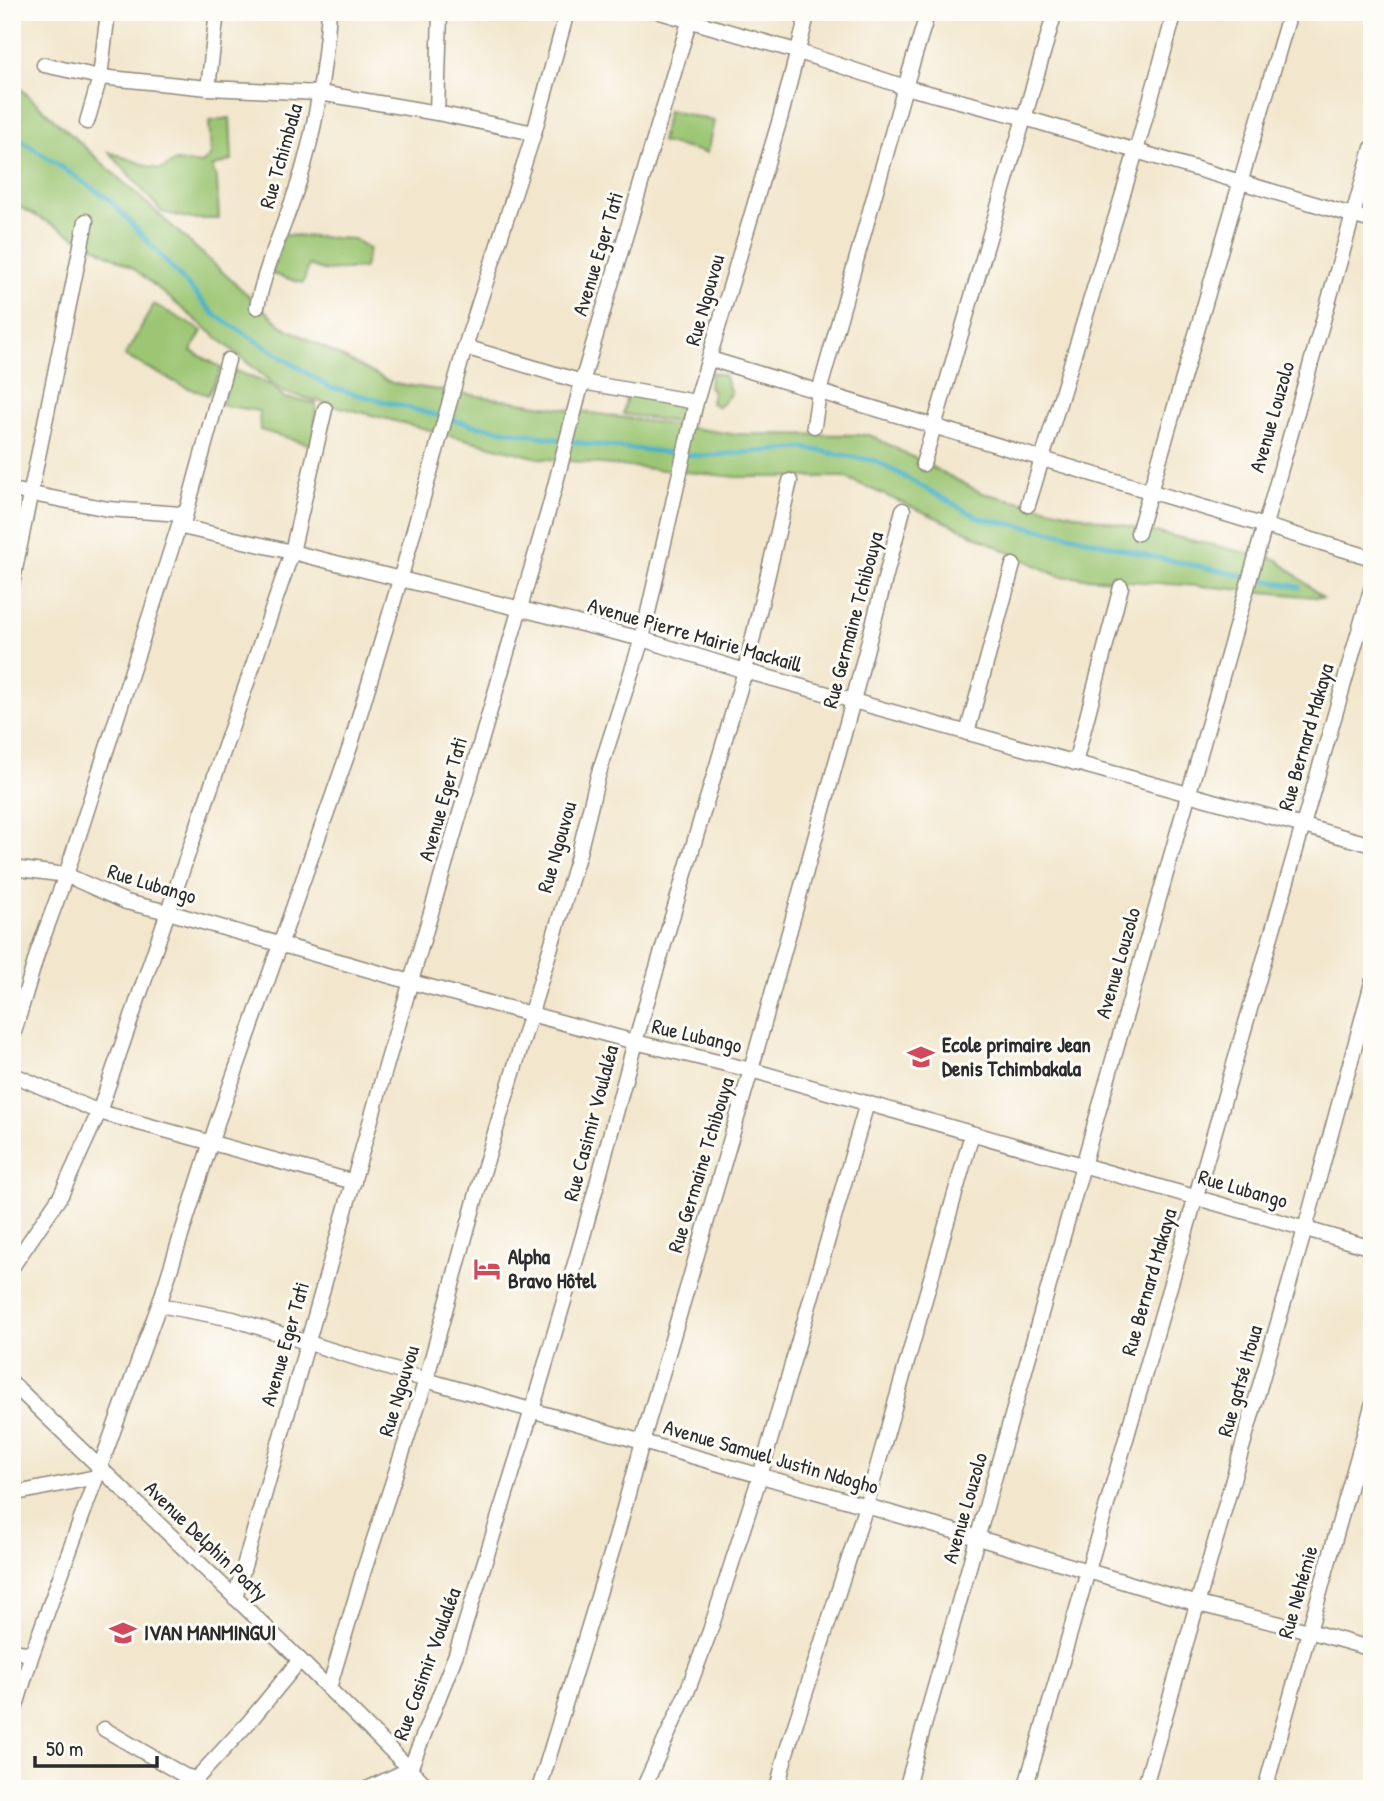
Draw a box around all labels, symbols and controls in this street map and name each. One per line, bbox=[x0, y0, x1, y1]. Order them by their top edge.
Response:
street label: Rue Tchimbala bbox=[252, 100, 309, 212]
street label: Avenue Eger Tati bbox=[565, 188, 630, 319]
street label: Rue Ngouvou bbox=[678, 250, 732, 349]
street label: Avenue Louzolo bbox=[1242, 358, 1301, 476]
street label: Rue Germaine Tchibouya bbox=[815, 528, 890, 711]
street label: Avenue Pierre Mairie Mackaill bbox=[585, 590, 807, 679]
street label: Rue Bernard Makaya bbox=[1271, 660, 1340, 814]
street label: Avenue Eger Tati bbox=[411, 733, 474, 864]
street label: Rue Ngouvou bbox=[530, 797, 584, 896]
street label: Rue Lubango bbox=[104, 856, 200, 911]
street label: Avenue Louzolo bbox=[1088, 904, 1147, 1022]
street label: Rue Lubango bbox=[649, 1011, 745, 1060]
place label: Ecole primaire Jean Denis Tchimbakala bbox=[942, 1030, 1091, 1083]
street label: Rue Casimir Voulaléa bbox=[556, 1042, 625, 1204]
school or university icon: Ecole primaire Jean Denis Tchimbakala bbox=[906, 1042, 936, 1072]
street label: Rue Germaine Tchibouya bbox=[660, 1074, 741, 1256]
street label: Rue Lubango bbox=[1195, 1162, 1291, 1215]
street label: Rue Bernard Makaya bbox=[1114, 1205, 1183, 1359]
place label: Alpha Bravo Hôtel bbox=[508, 1242, 597, 1295]
hotel icon: Alpha Bravo Hôtel bbox=[472, 1254, 502, 1284]
street label: Avenue Eger Tati bbox=[253, 1278, 316, 1409]
street label: Rue gatsé Itoua bbox=[1210, 1322, 1269, 1440]
street label: Rue Ngouvou bbox=[371, 1341, 426, 1440]
street label: Avenue Samuel Justin Ndogho bbox=[660, 1412, 882, 1501]
street label: Avenue Louzolo bbox=[935, 1449, 994, 1567]
street label: Avenue Delphin Poaty bbox=[138, 1474, 275, 1607]
street label: Rue Nehémie bbox=[1270, 1542, 1325, 1642]
street label: Rue Casimir Voulaléa bbox=[386, 1584, 468, 1744]
school or university icon: IVAN MANMINGUI bbox=[108, 1618, 138, 1648]
place label: IVAN MANMINGUI bbox=[144, 1618, 276, 1647]
scale bar bbox=[35, 1724, 158, 1768]
text: 50 m bbox=[46, 1734, 83, 1763]

